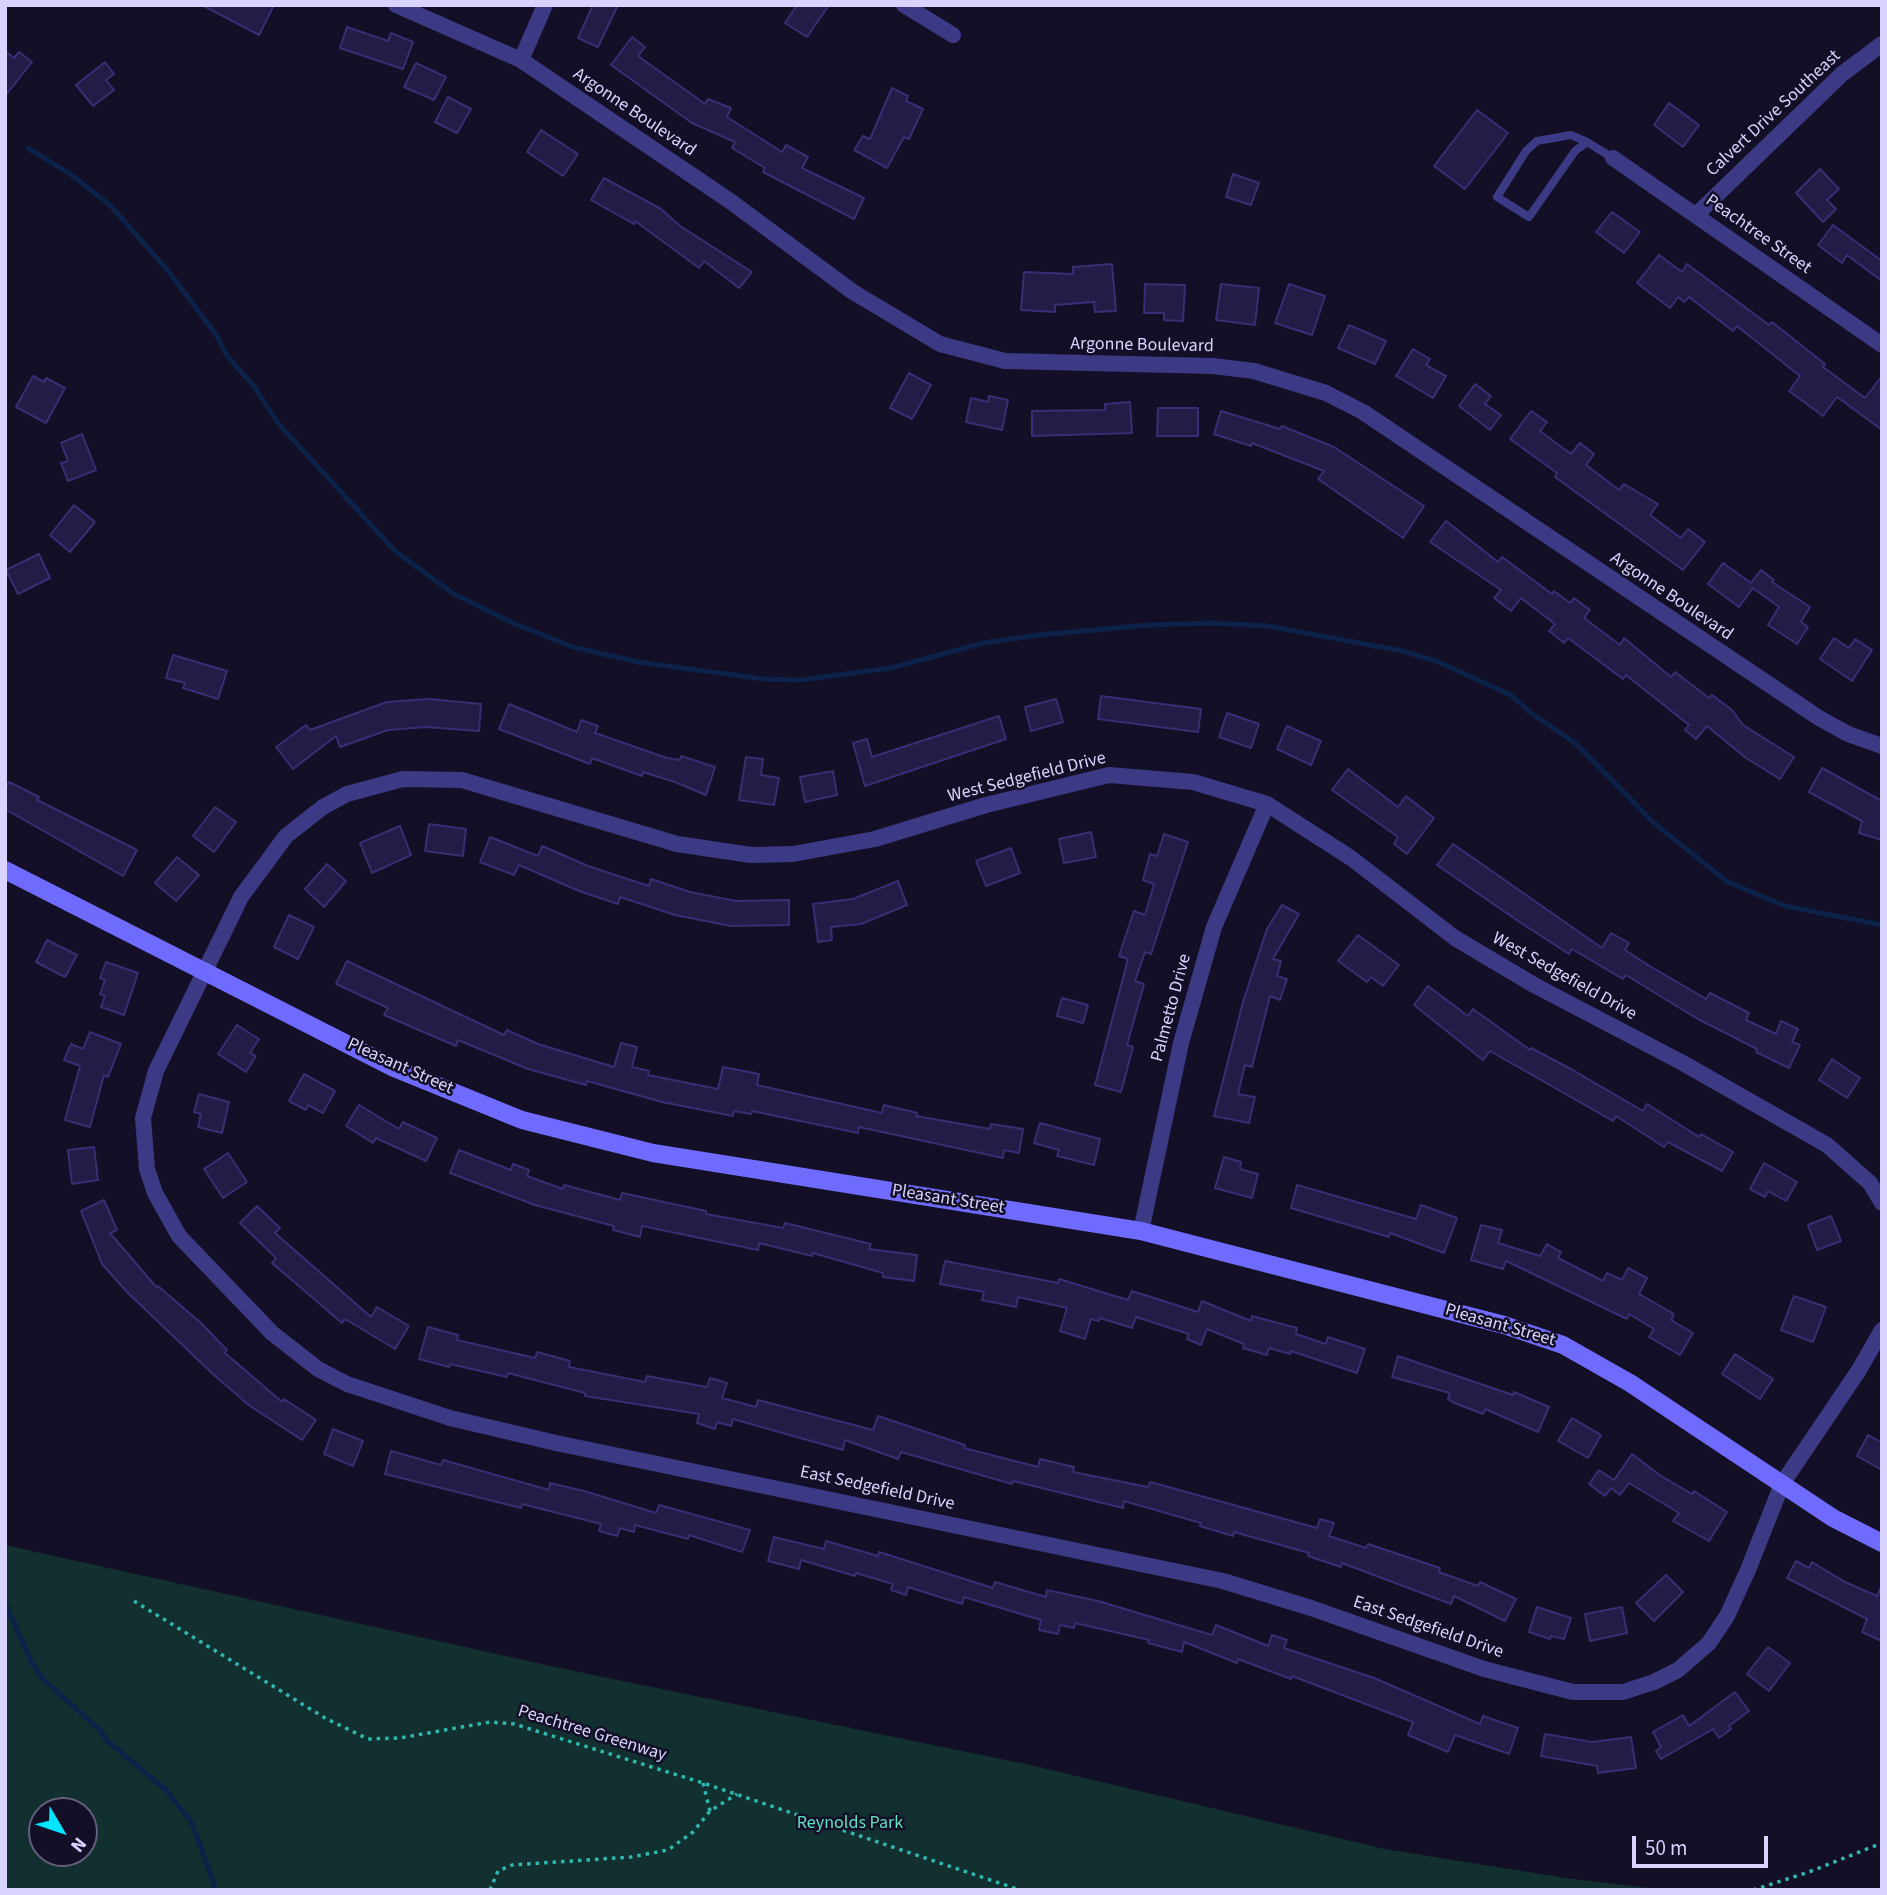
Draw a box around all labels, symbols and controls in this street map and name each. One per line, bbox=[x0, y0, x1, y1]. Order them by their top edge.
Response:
street label: Calvert Drive Southeast bbox=[1702, 46, 1846, 182]
street label: Argonne Boulevard bbox=[568, 64, 700, 162]
street label: Peachtree Street bbox=[1701, 191, 1815, 279]
street label: Argonne Boulevard bbox=[1070, 334, 1214, 358]
street label: Argonne Boulevard bbox=[1605, 548, 1737, 646]
street label: West Sedgefield Drive bbox=[946, 748, 1108, 808]
street label: West Sedgefield Drive bbox=[1488, 928, 1640, 1026]
street label: Palmetto Drive bbox=[1147, 952, 1197, 1064]
street label: Pleasant Street bbox=[344, 1034, 456, 1100]
street label: Pleasant Street bbox=[890, 1180, 1006, 1220]
street label: Pleasant Street bbox=[1442, 1300, 1558, 1352]
street label: East Sedgefield Drive bbox=[798, 1462, 956, 1516]
street label: East Sedgefield Drive bbox=[1350, 1592, 1506, 1664]
street label: Peachtree Greenway bbox=[515, 1701, 669, 1767]
north arrow bbox=[28, 1797, 98, 1867]
park label: Reynolds Park bbox=[797, 1813, 903, 1835]
scale bar bbox=[1635, 1822, 1772, 1866]
text: N bbox=[64, 1831, 93, 1858]
text: 50 m bbox=[1645, 1833, 1687, 1863]

